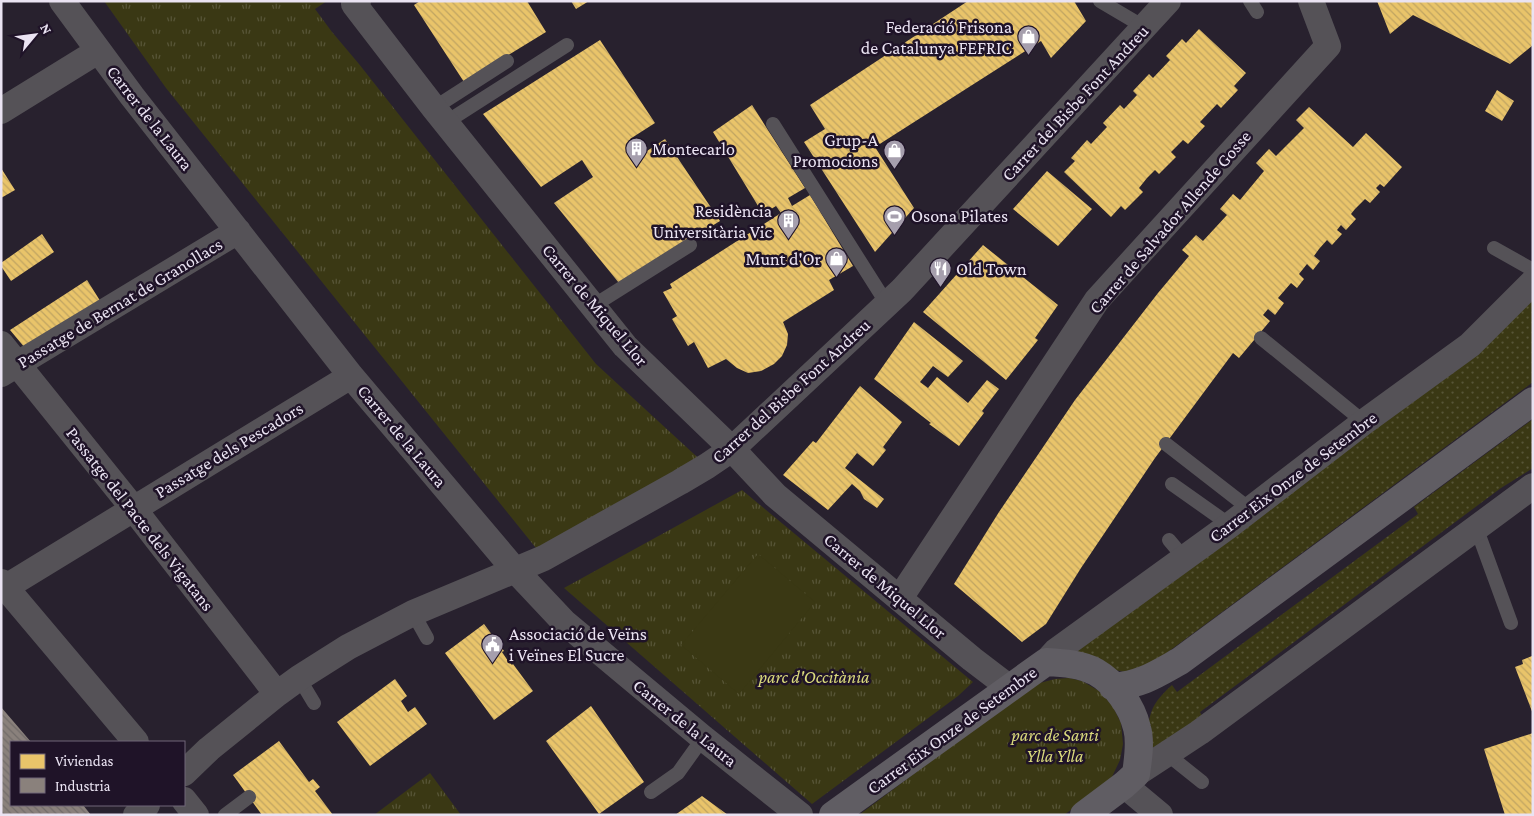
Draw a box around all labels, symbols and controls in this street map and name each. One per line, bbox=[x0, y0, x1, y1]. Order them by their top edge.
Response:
north arrow bbox=[10, 10, 60, 60]
place label: Federació Frisona de Catalunya FEFRIC bbox=[861, 17, 1012, 58]
text: N bbox=[37, 21, 56, 37]
street label: Carrer del Bisbe Font Andreu bbox=[998, 21, 1153, 185]
shop icon: Federació Frisona de Catalunya FEFRIC bbox=[1016, 25, 1040, 56]
street label: Carrer de la Laura bbox=[103, 62, 197, 174]
street label: Carrer de Salvador Allende Gosse bbox=[1085, 126, 1255, 318]
place label: Grup-A Promocions bbox=[793, 130, 879, 171]
building icon: Montecarlo bbox=[624, 137, 648, 168]
shop icon: Grup-A Promocions bbox=[882, 138, 906, 169]
place label: Montecarlo bbox=[652, 139, 735, 159]
place label: Residència Universitària Vic bbox=[653, 201, 773, 242]
sports icon: Osona Pilates bbox=[883, 204, 907, 235]
place label: Osona Pilates bbox=[911, 206, 1008, 226]
building icon: Residència Universitària Vic bbox=[776, 209, 800, 240]
street label: Passatge de Bernat de Granollacs bbox=[14, 234, 226, 372]
street label: Carrer de Miquel Llor bbox=[538, 240, 652, 371]
shop icon: Munt d'Or bbox=[825, 247, 849, 278]
place label: Munt d'Or bbox=[745, 249, 822, 269]
restaurant icon: Old Town bbox=[928, 257, 952, 288]
place label: Old Town bbox=[956, 259, 1027, 279]
street label: Carrer del Bisbe Font Andreu bbox=[708, 314, 874, 467]
street label: Carrer de la Laura bbox=[353, 381, 451, 491]
street label: Passatge dels Pescadors bbox=[151, 398, 307, 502]
street label: Carrer Eix Onze de Setembre bbox=[1205, 407, 1381, 546]
street label: Passatge del Pacte dels Vigatans bbox=[62, 423, 218, 615]
street label: Carrer de Miquel Llor bbox=[820, 529, 951, 643]
place label: Associació de Veïns i Veïnes El Sucre bbox=[509, 624, 647, 665]
public building icon: Associació de Veïns i Veïnes El Sucre bbox=[481, 632, 505, 663]
street label: Carrer Eix Onze de Setembre bbox=[863, 662, 1041, 798]
park label: parc d'Occitània bbox=[756, 667, 870, 687]
street label: Carrer de la Laura bbox=[629, 675, 741, 771]
park label: parc de Santi Ylla Ylla bbox=[1009, 725, 1099, 766]
legend bbox=[10, 741, 185, 806]
text: Viviendas bbox=[55, 753, 114, 769]
text: Industria bbox=[55, 778, 111, 794]

